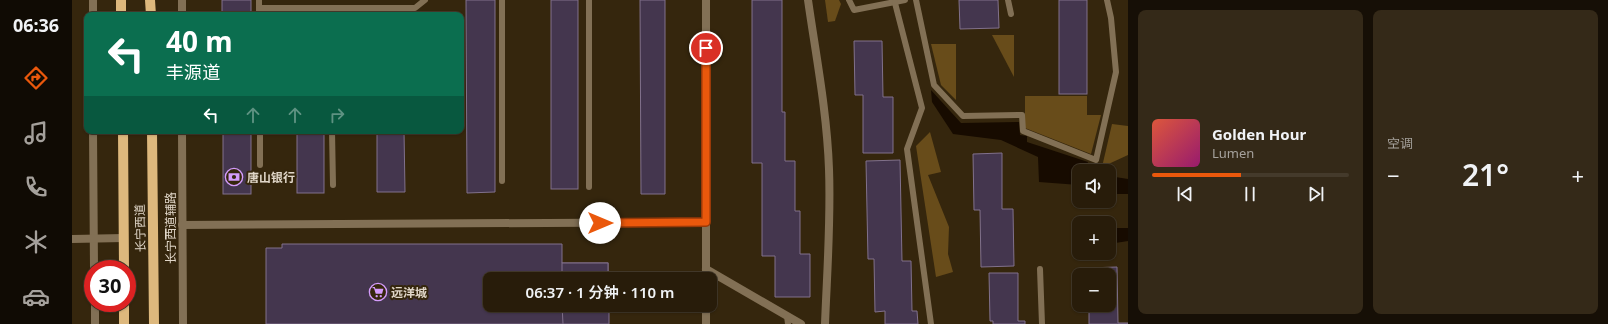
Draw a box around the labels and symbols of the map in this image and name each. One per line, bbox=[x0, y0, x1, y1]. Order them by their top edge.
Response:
pin bbox=[689, 31, 723, 65]
bank icon: 唐山银行 bbox=[224, 167, 244, 187]
place label: 唐山银行 bbox=[247, 169, 295, 186]
street label: 长宁西道辅路 bbox=[162, 192, 179, 264]
position arrow bbox=[579, 202, 621, 244]
street label: 长宁西道 bbox=[131, 204, 149, 252]
speed limit sign: 30 bbox=[84, 260, 136, 312]
supermarket icon: 远洋城 bbox=[368, 282, 388, 302]
place label: 远洋城 bbox=[391, 284, 427, 301]

